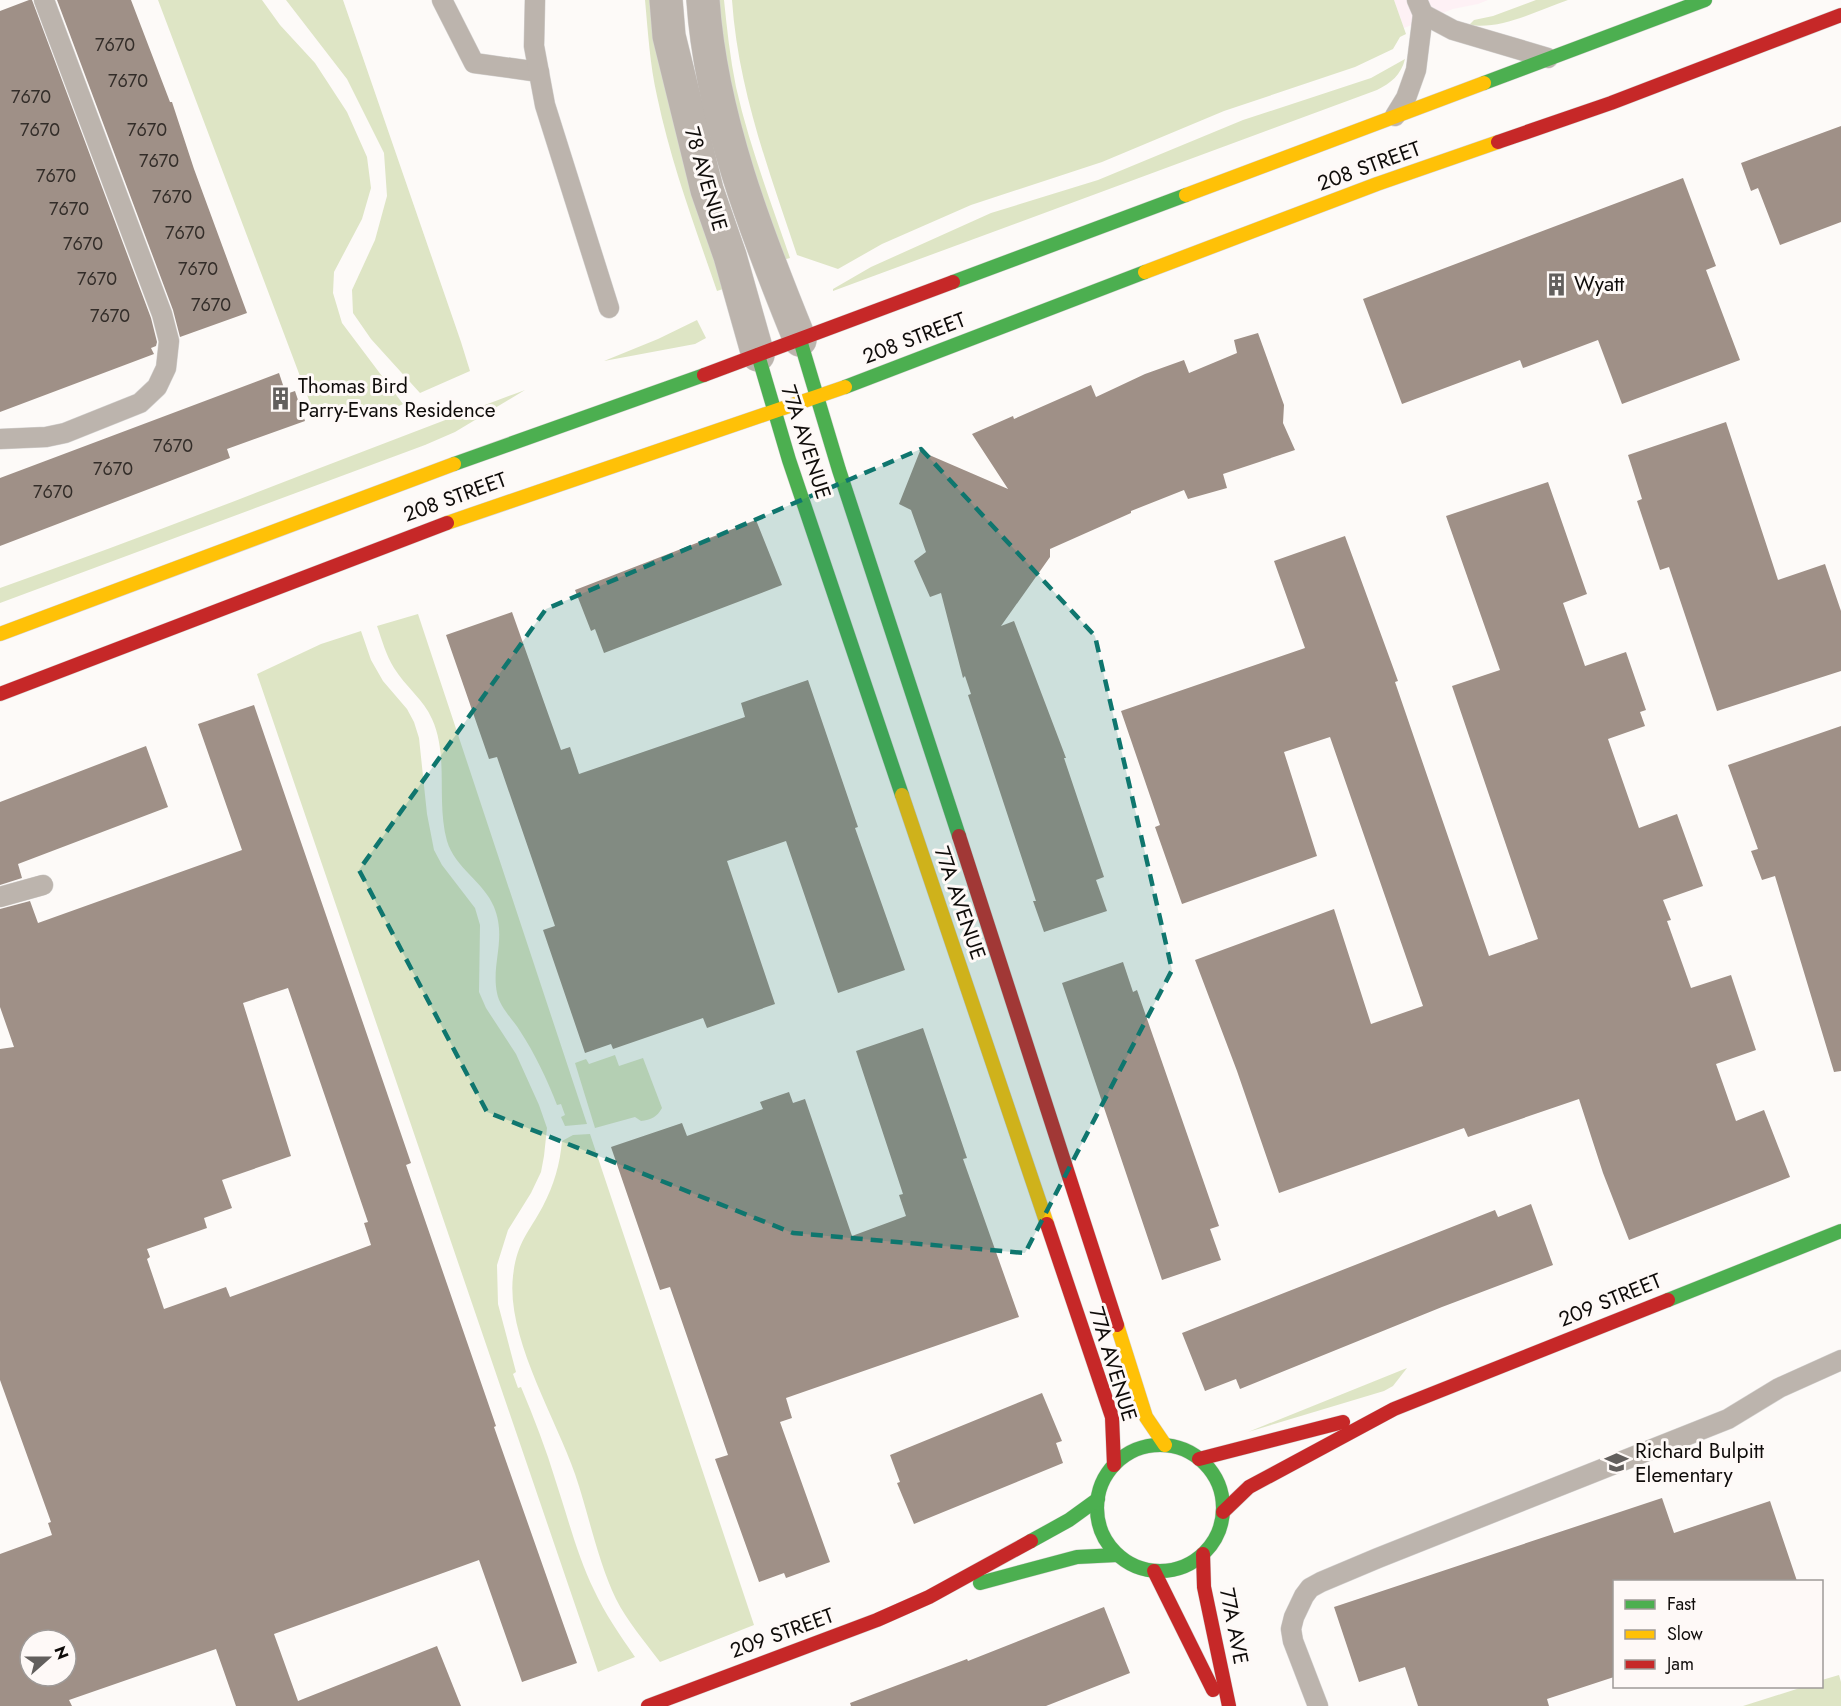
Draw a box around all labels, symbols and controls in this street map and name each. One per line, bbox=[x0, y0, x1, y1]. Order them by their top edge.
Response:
house number: 7670 bbox=[95, 32, 135, 58]
house number: 7670 bbox=[108, 68, 148, 94]
house number: 7670 bbox=[11, 84, 51, 110]
house number: 7670 bbox=[20, 117, 60, 143]
house number: 7670 bbox=[127, 117, 167, 143]
street label: 78 AVENUE bbox=[677, 123, 735, 235]
street label: 208 STREET bbox=[1313, 133, 1425, 199]
house number: 7670 bbox=[139, 148, 179, 174]
house number: 7670 bbox=[36, 163, 76, 189]
house number: 7670 bbox=[152, 184, 192, 210]
house number: 7670 bbox=[49, 196, 89, 222]
house number: 7670 bbox=[165, 220, 205, 246]
house number: 7670 bbox=[63, 231, 103, 257]
house number: 7670 bbox=[178, 256, 218, 282]
house number: 7670 bbox=[77, 266, 117, 292]
place label: Wyatt bbox=[1574, 269, 1624, 299]
building icon: Wyatt bbox=[1543, 271, 1569, 297]
house number: 7670 bbox=[191, 292, 231, 318]
house number: 7670 bbox=[90, 303, 130, 329]
street label: 208 STREET bbox=[858, 305, 970, 371]
place label: Thomas Bird Parry-Evans Residence bbox=[298, 371, 496, 425]
street label: 77A AVENUE bbox=[773, 381, 839, 503]
building icon: Thomas Bird Parry-Evans Residence bbox=[267, 385, 293, 411]
house number: 7670 bbox=[153, 433, 193, 459]
house number: 7670 bbox=[93, 456, 133, 482]
street label: 208 STREET bbox=[399, 464, 511, 530]
house number: 7670 bbox=[33, 479, 73, 505]
street label: 77A AVENUE bbox=[927, 842, 993, 964]
street label: 209 STREET bbox=[1554, 1266, 1666, 1334]
street label: 77A AVENUE bbox=[1081, 1303, 1145, 1425]
place label: Richard Bulpitt Elementary bbox=[1635, 1436, 1764, 1490]
school or university icon: Richard Bulpitt Elementary bbox=[1604, 1450, 1630, 1476]
legend bbox=[1613, 1580, 1823, 1688]
street label: 77A AVE bbox=[1212, 1585, 1256, 1667]
text: Fast bbox=[1667, 1591, 1696, 1617]
street label: 209 STREET bbox=[726, 1600, 838, 1666]
text: Slow bbox=[1667, 1621, 1704, 1647]
north arrow bbox=[18, 1628, 78, 1688]
text: N bbox=[49, 1643, 75, 1663]
text: Jam bbox=[1665, 1651, 1694, 1677]

